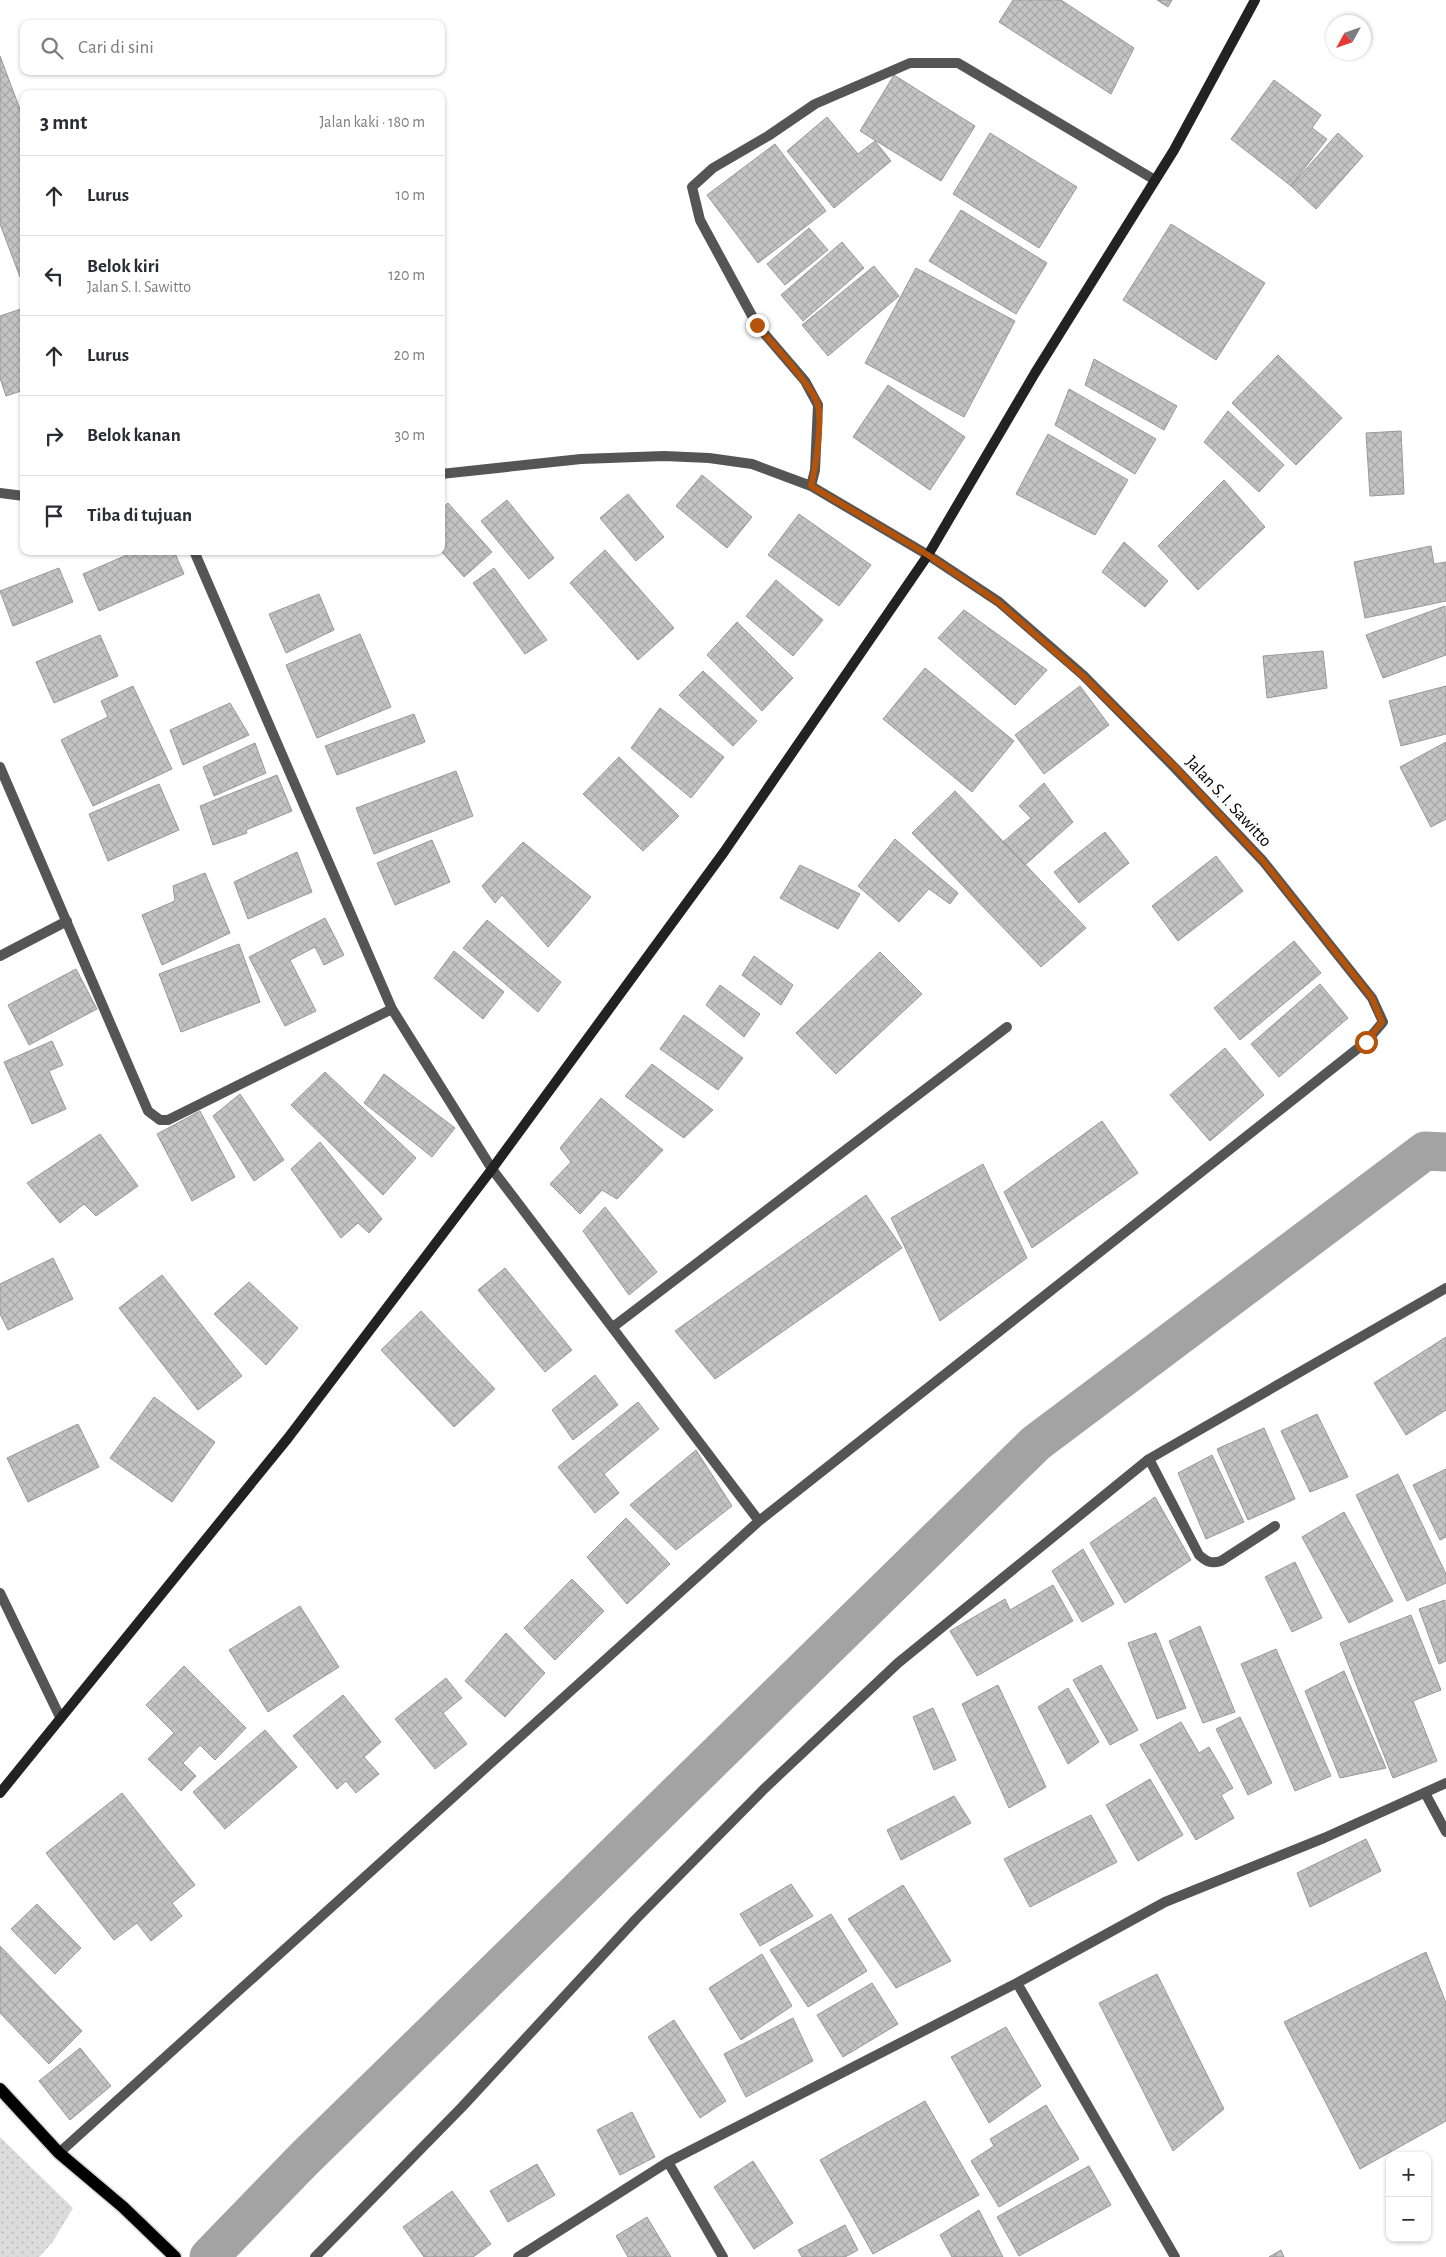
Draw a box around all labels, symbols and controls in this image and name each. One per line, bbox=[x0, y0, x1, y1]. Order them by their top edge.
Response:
north arrow bbox=[1326, 15, 1371, 60]
search box bbox=[20, 20, 445, 75]
icon: search bbox=[38, 34, 66, 62]
text: Cari di sini bbox=[78, 38, 154, 57]
text: 3 mnt bbox=[40, 112, 87, 133]
text: Jalan kaki · 180 m bbox=[319, 114, 425, 130]
icon: ahead bbox=[40, 182, 68, 210]
text: Lurus bbox=[87, 186, 129, 205]
text: 10 m bbox=[396, 187, 425, 203]
text: Belok kiri bbox=[87, 257, 159, 276]
icon: left bbox=[40, 262, 68, 290]
text: 120 m bbox=[388, 267, 425, 283]
text: Jalan S. I. Sawitto bbox=[87, 279, 191, 295]
route end bbox=[746, 314, 769, 337]
icon: ahead bbox=[40, 342, 68, 370]
text: Lurus bbox=[87, 346, 129, 365]
text: 20 m bbox=[394, 347, 425, 363]
icon: right bbox=[40, 422, 68, 450]
text: Belok kanan bbox=[87, 426, 181, 445]
text: 30 m bbox=[395, 427, 425, 443]
icon: arrive bbox=[40, 502, 68, 530]
text: Tiba di tujuan bbox=[87, 506, 192, 525]
street label: Jalan S. I. Sawitto bbox=[1182, 753, 1275, 851]
route start bbox=[1355, 1031, 1378, 1054]
map controls bbox=[1386, 2152, 1431, 2242]
button: + bbox=[1386, 2152, 1431, 2197]
button: − bbox=[1386, 2197, 1431, 2242]

